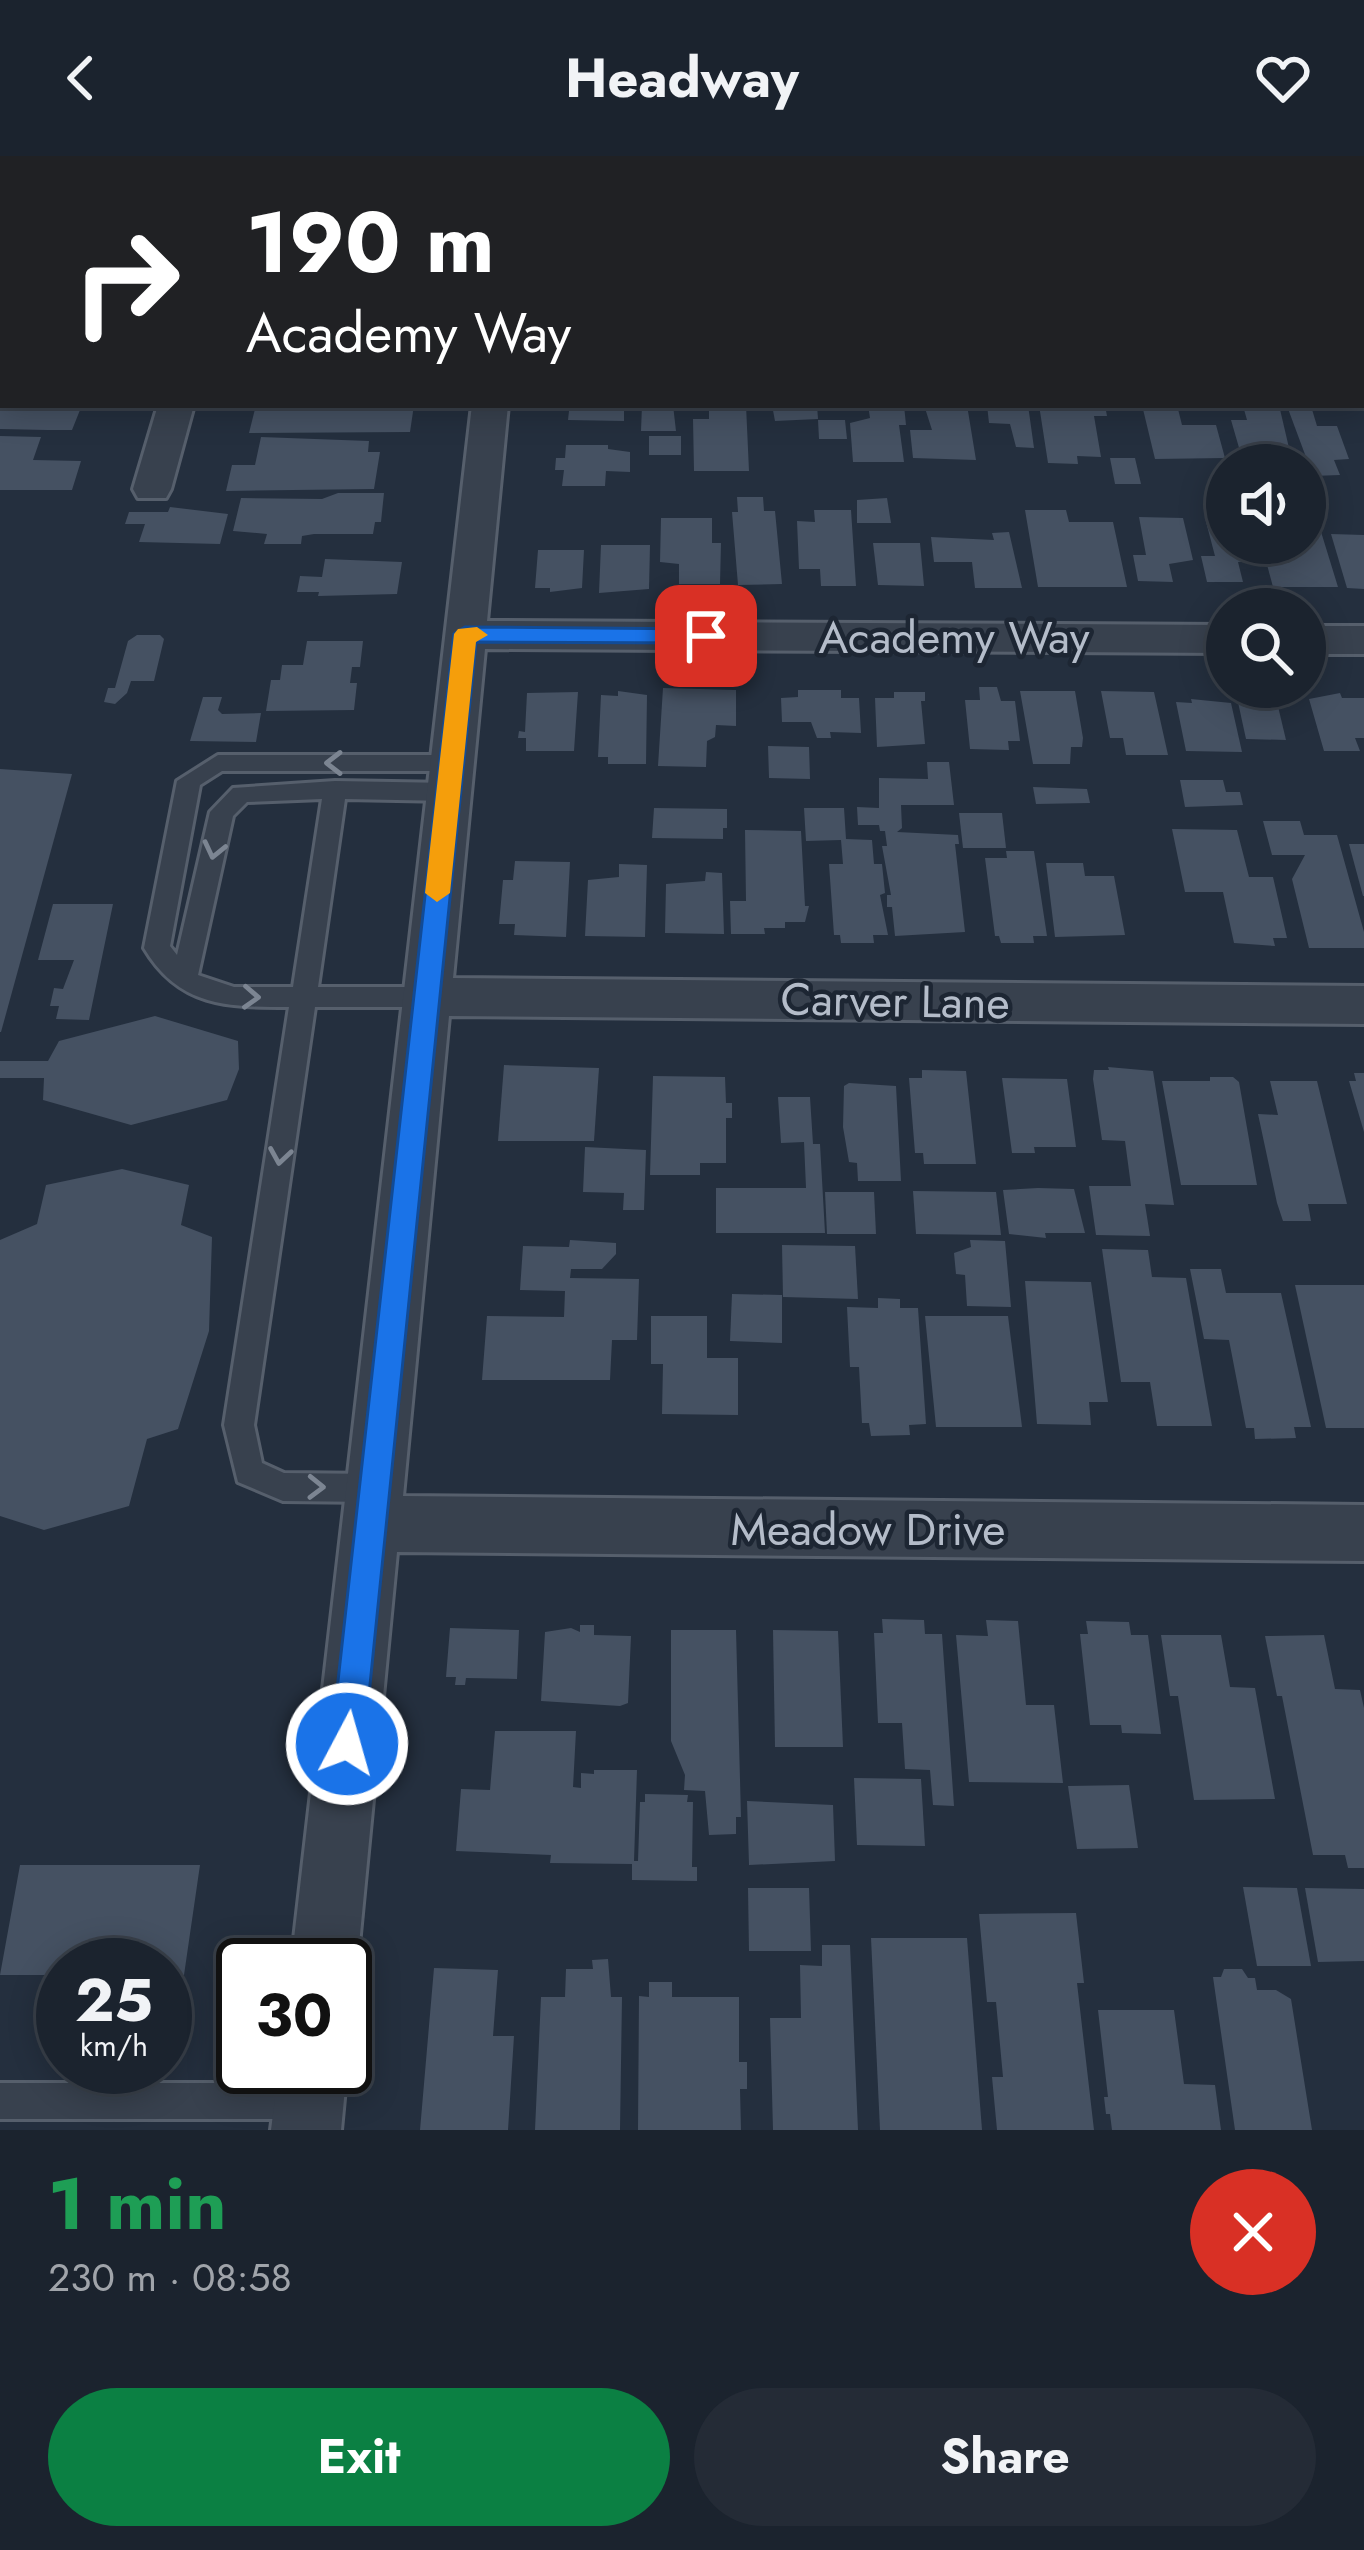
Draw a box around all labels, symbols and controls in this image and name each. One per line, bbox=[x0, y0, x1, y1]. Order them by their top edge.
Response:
text: Headway bbox=[565, 39, 799, 117]
icon: back bbox=[48, 45, 114, 111]
icon: heart bbox=[1250, 45, 1316, 111]
text: 190 m bbox=[246, 182, 495, 304]
icon: right bbox=[48, 204, 204, 360]
text: Academy Way bbox=[246, 294, 571, 372]
map controls bbox=[1206, 444, 1326, 708]
button: sound bbox=[1206, 444, 1326, 564]
pin bbox=[655, 585, 757, 687]
button: search bbox=[1206, 588, 1326, 708]
icon: arrive bbox=[673, 603, 739, 669]
street label: Academy Way bbox=[818, 605, 1090, 670]
one-way arrow bbox=[324, 750, 342, 776]
one-way arrow bbox=[202, 839, 227, 859]
street label: Carver Lane bbox=[780, 967, 1010, 1035]
one-way arrow bbox=[242, 984, 261, 1010]
one-way arrow bbox=[268, 1146, 294, 1166]
one-way arrow bbox=[308, 1474, 326, 1500]
street label: Meadow Drive bbox=[731, 1497, 1005, 1562]
position arrow bbox=[284, 1681, 410, 1807]
speed limit sign: 30 bbox=[216, 1938, 372, 2094]
text: 25 bbox=[75, 1957, 153, 2044]
text: km/h bbox=[80, 2024, 148, 2067]
text: 1 min bbox=[48, 2152, 227, 2256]
button: close bbox=[1190, 2169, 1316, 2295]
text: 230 m · 08:58 bbox=[48, 2249, 292, 2306]
button: Exit bbox=[48, 2388, 670, 2526]
button: Share bbox=[694, 2388, 1316, 2526]

